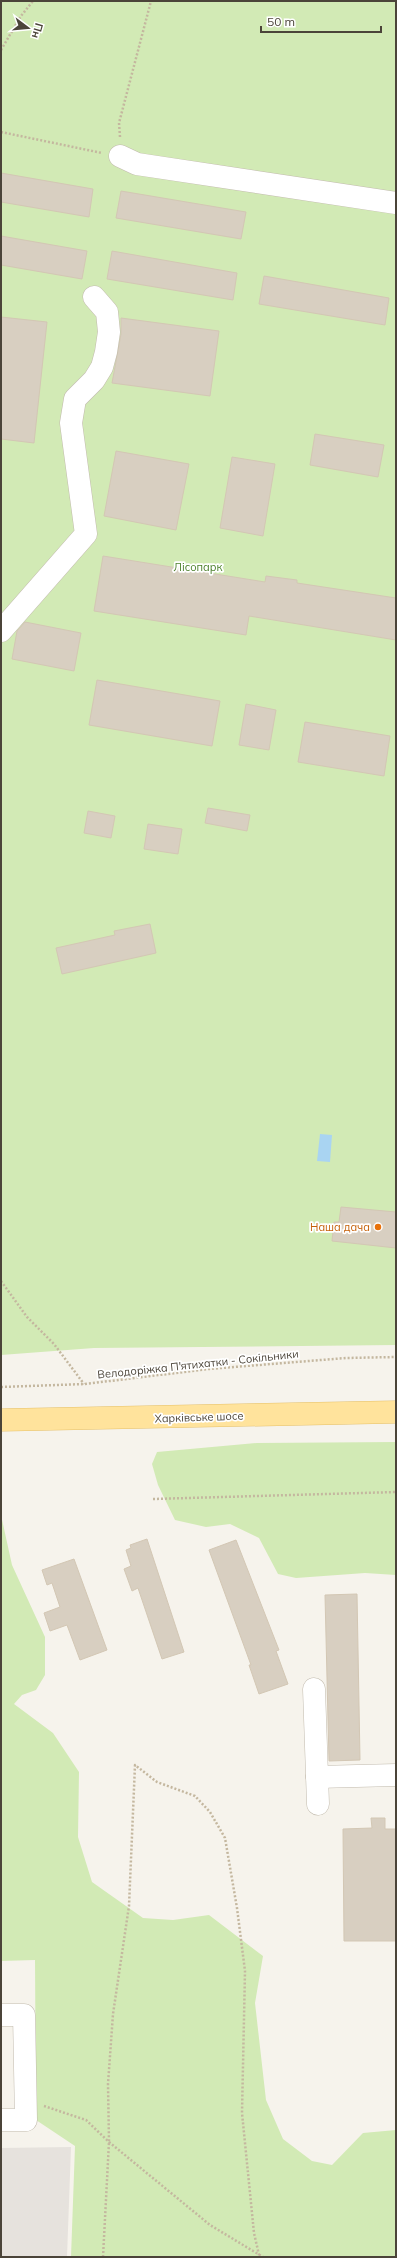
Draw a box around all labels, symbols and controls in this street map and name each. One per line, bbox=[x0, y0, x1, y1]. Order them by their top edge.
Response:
north arrow bbox=[8, 8, 48, 48]
scale bar bbox=[261, 8, 381, 34]
text: 50 m bbox=[267, 14, 295, 29]
text: Пн bbox=[29, 21, 46, 40]
park label: Лісопарк bbox=[174, 560, 223, 574]
place label: Наша дача bbox=[310, 1220, 370, 1234]
marker: Наша дача bbox=[373, 1222, 383, 1232]
street label: Велодоріжка П'ятихатки - Сокільники bbox=[97, 1346, 299, 1382]
street label: Харківське шосе bbox=[154, 1408, 244, 1426]

